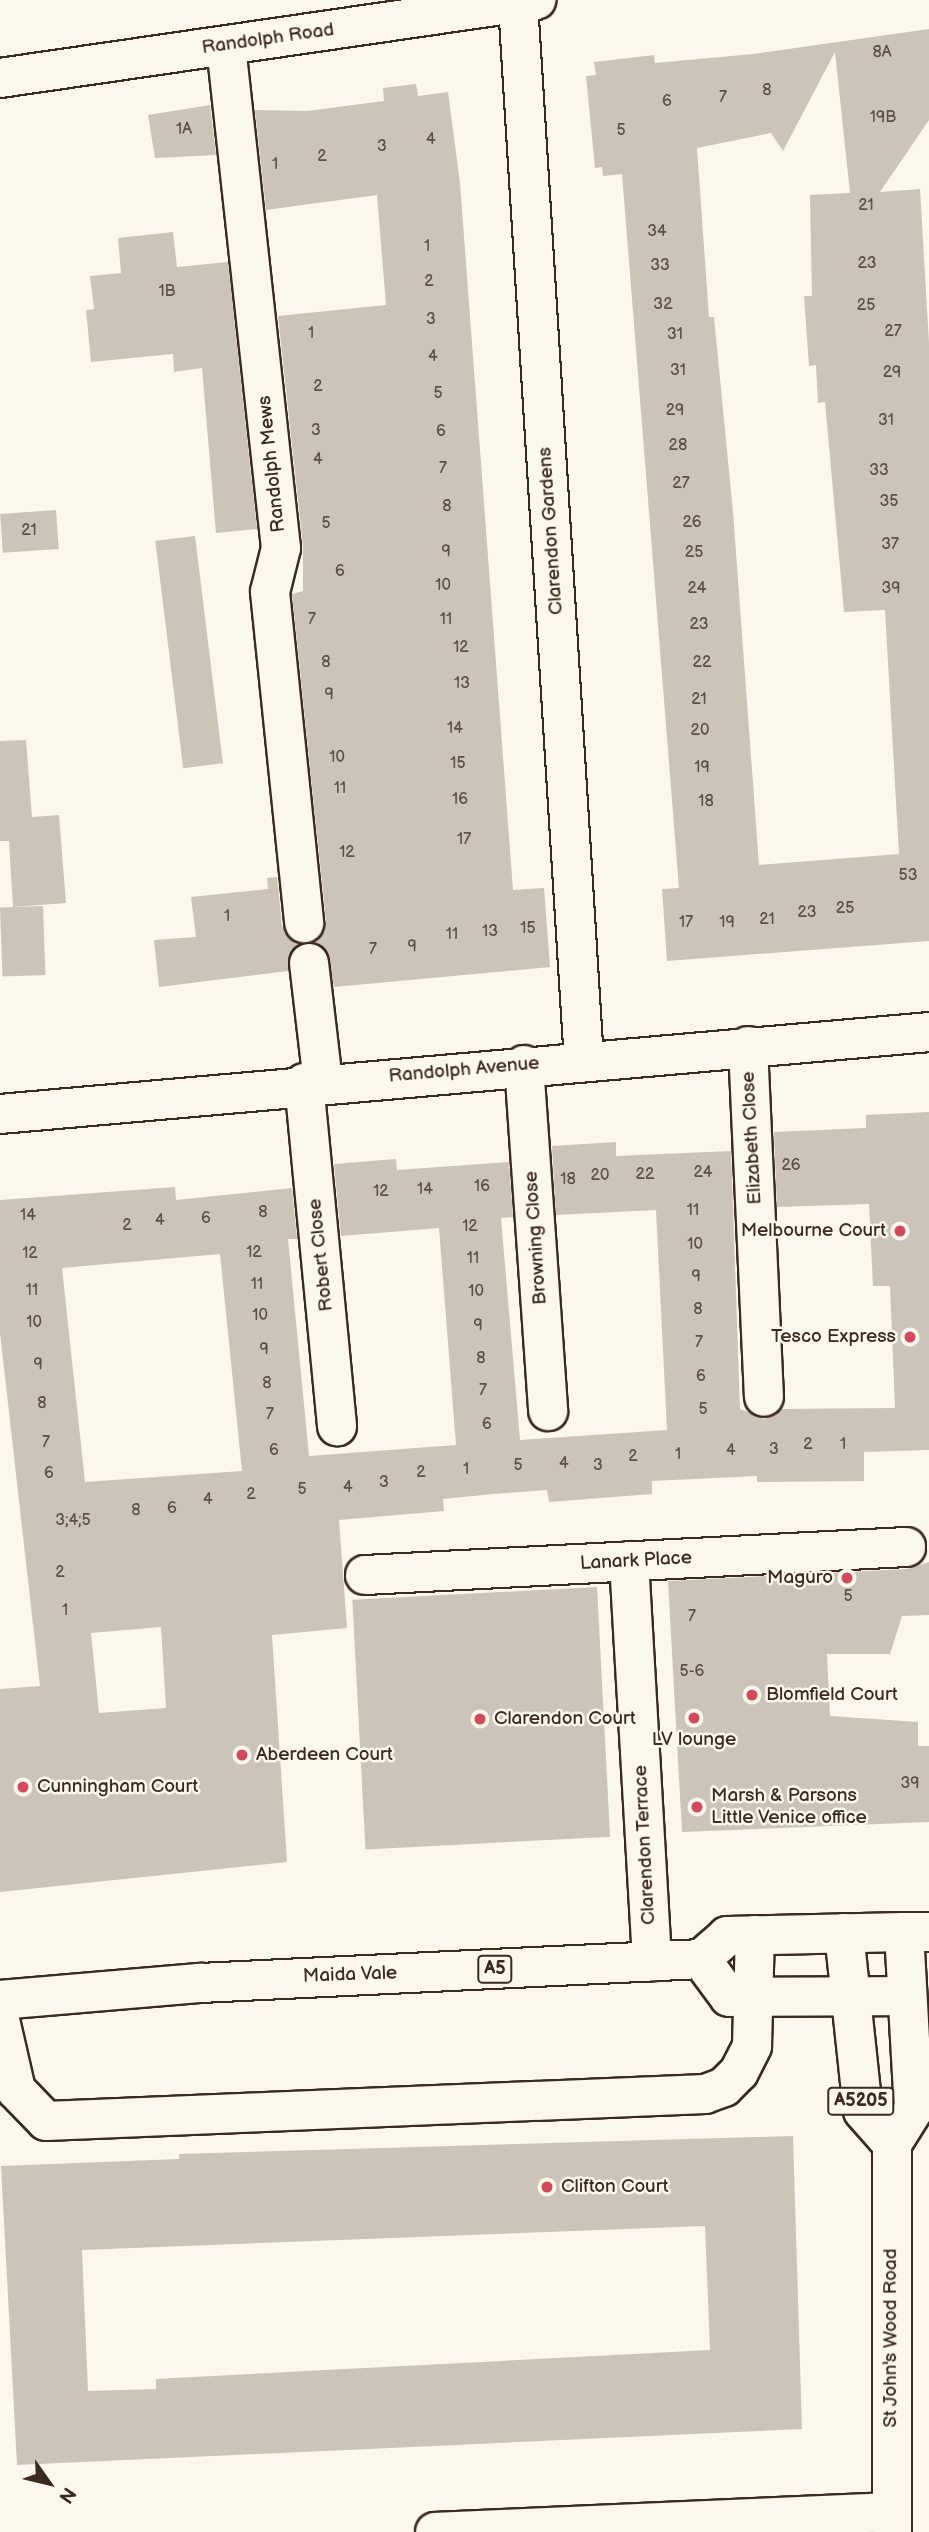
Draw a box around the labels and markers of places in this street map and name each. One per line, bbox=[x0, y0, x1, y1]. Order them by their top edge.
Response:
place label: Melbourne Court bbox=[741, 1220, 886, 1242]
marker: Melbourne Court bbox=[892, 1223, 908, 1239]
place label: Tesco Express bbox=[771, 1326, 896, 1348]
marker: Tesco Express bbox=[902, 1329, 918, 1345]
place label: Maguro bbox=[767, 1567, 833, 1589]
marker: Maguro bbox=[839, 1570, 855, 1586]
place label: Blomfield Court bbox=[766, 1684, 898, 1706]
marker: Blomfield Court bbox=[744, 1687, 760, 1703]
place label: Clarendon Court bbox=[494, 1708, 636, 1730]
marker: LV lounge bbox=[686, 1710, 702, 1726]
marker: Clarendon Court bbox=[472, 1711, 488, 1727]
place label: LV lounge bbox=[652, 1729, 736, 1751]
place label: Aberdeen Court bbox=[256, 1744, 393, 1766]
marker: Aberdeen Court bbox=[234, 1747, 250, 1763]
place label: Cunningham Court bbox=[37, 1776, 198, 1798]
marker: Cunningham Court bbox=[15, 1779, 31, 1795]
place label: Marsh & Parsons Little Venice office bbox=[711, 1785, 867, 1829]
marker: Marsh & Parsons Little Venice office bbox=[689, 1799, 705, 1815]
place label: Clifton Court bbox=[561, 2176, 669, 2198]
marker: Clifton Court bbox=[539, 2179, 555, 2195]

